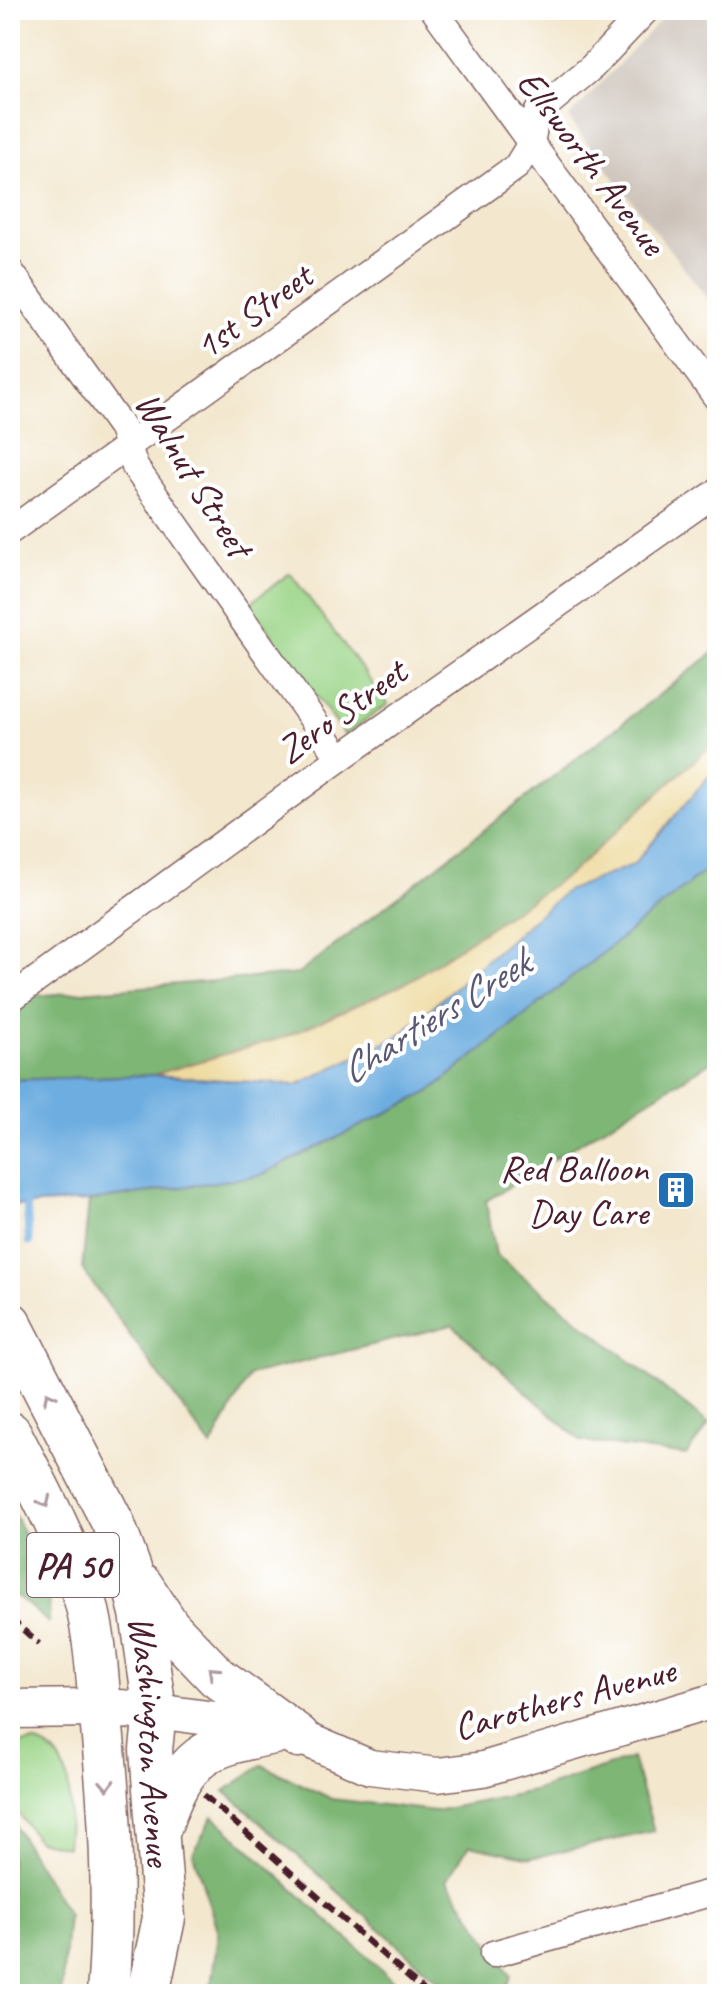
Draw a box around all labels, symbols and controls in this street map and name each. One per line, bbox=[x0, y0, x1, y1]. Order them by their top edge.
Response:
street label: Ellsworth Avenue bbox=[507, 60, 678, 266]
street label: 1st Street bbox=[185, 251, 324, 370]
street label: Walnut Street bbox=[124, 383, 266, 570]
street label: Zero Street bbox=[267, 647, 418, 774]
water label: Chartiers Creek bbox=[330, 935, 544, 1095]
place label: Red Balloon Day Care bbox=[500, 1145, 651, 1236]
building icon: Red Balloon Day Care bbox=[655, 1169, 697, 1211]
one-way arrow bbox=[43, 1391, 59, 1406]
one-way arrow bbox=[35, 1494, 51, 1509]
road number: PA 50 bbox=[27, 1533, 119, 1597]
street label: Washington Avenue bbox=[118, 1613, 183, 1870]
street label: Carothers Avenue bbox=[448, 1646, 682, 1751]
one-way arrow bbox=[208, 1667, 222, 1682]
one-way arrow bbox=[98, 1779, 115, 1792]

